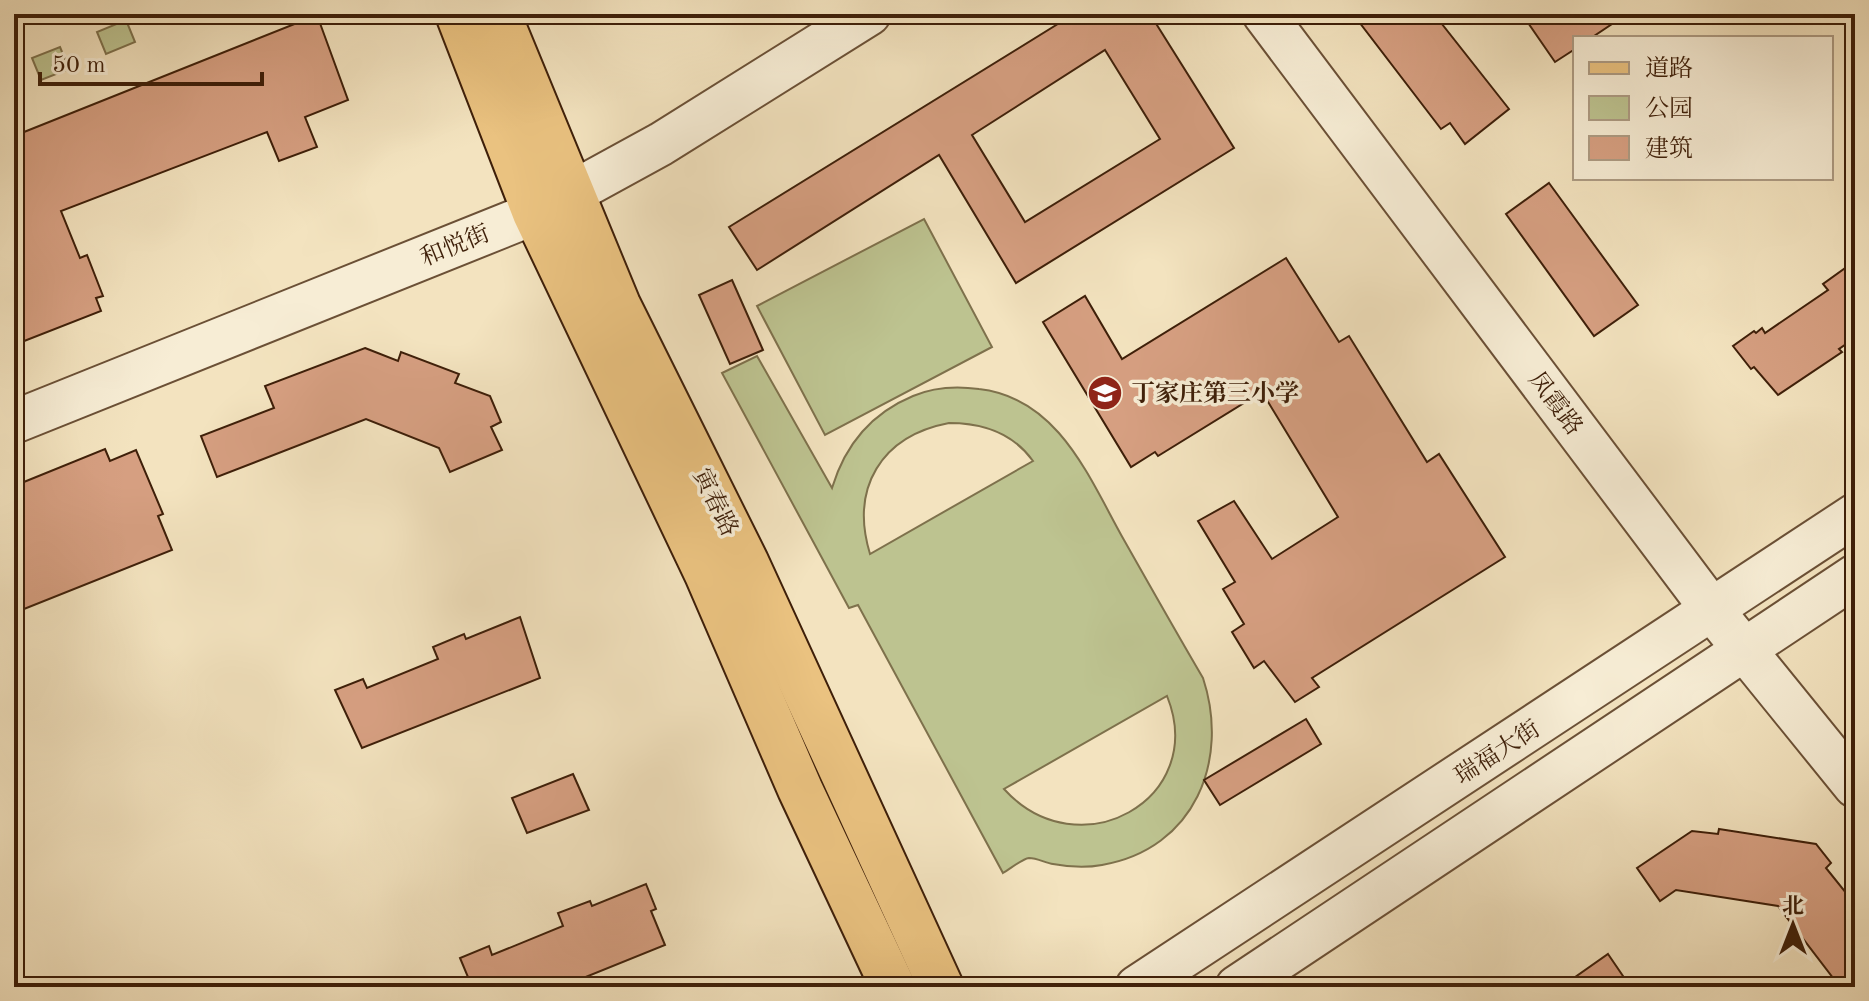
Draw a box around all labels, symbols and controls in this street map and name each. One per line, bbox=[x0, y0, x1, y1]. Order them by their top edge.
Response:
scale bar bbox=[40, 36, 262, 86]
legend bbox=[1573, 36, 1833, 180]
text: 50 m bbox=[52, 54, 106, 78]
text: 道路 bbox=[1645, 55, 1693, 82]
text: 公园 bbox=[1645, 96, 1693, 122]
text: 建筑 bbox=[1645, 135, 1693, 162]
street label: 和悦街 bbox=[417, 219, 494, 271]
street label: 凤霞路 bbox=[1523, 366, 1588, 440]
school or university icon: 丁家庄第三小学 bbox=[1086, 374, 1124, 412]
place label: 丁家庄第三小学 bbox=[1131, 380, 1299, 407]
street label: 寅春路 bbox=[688, 464, 743, 540]
street label: 瑞福大街 bbox=[1450, 715, 1545, 790]
north arrow bbox=[1753, 885, 1833, 965]
text: 北 bbox=[1782, 895, 1804, 918]

